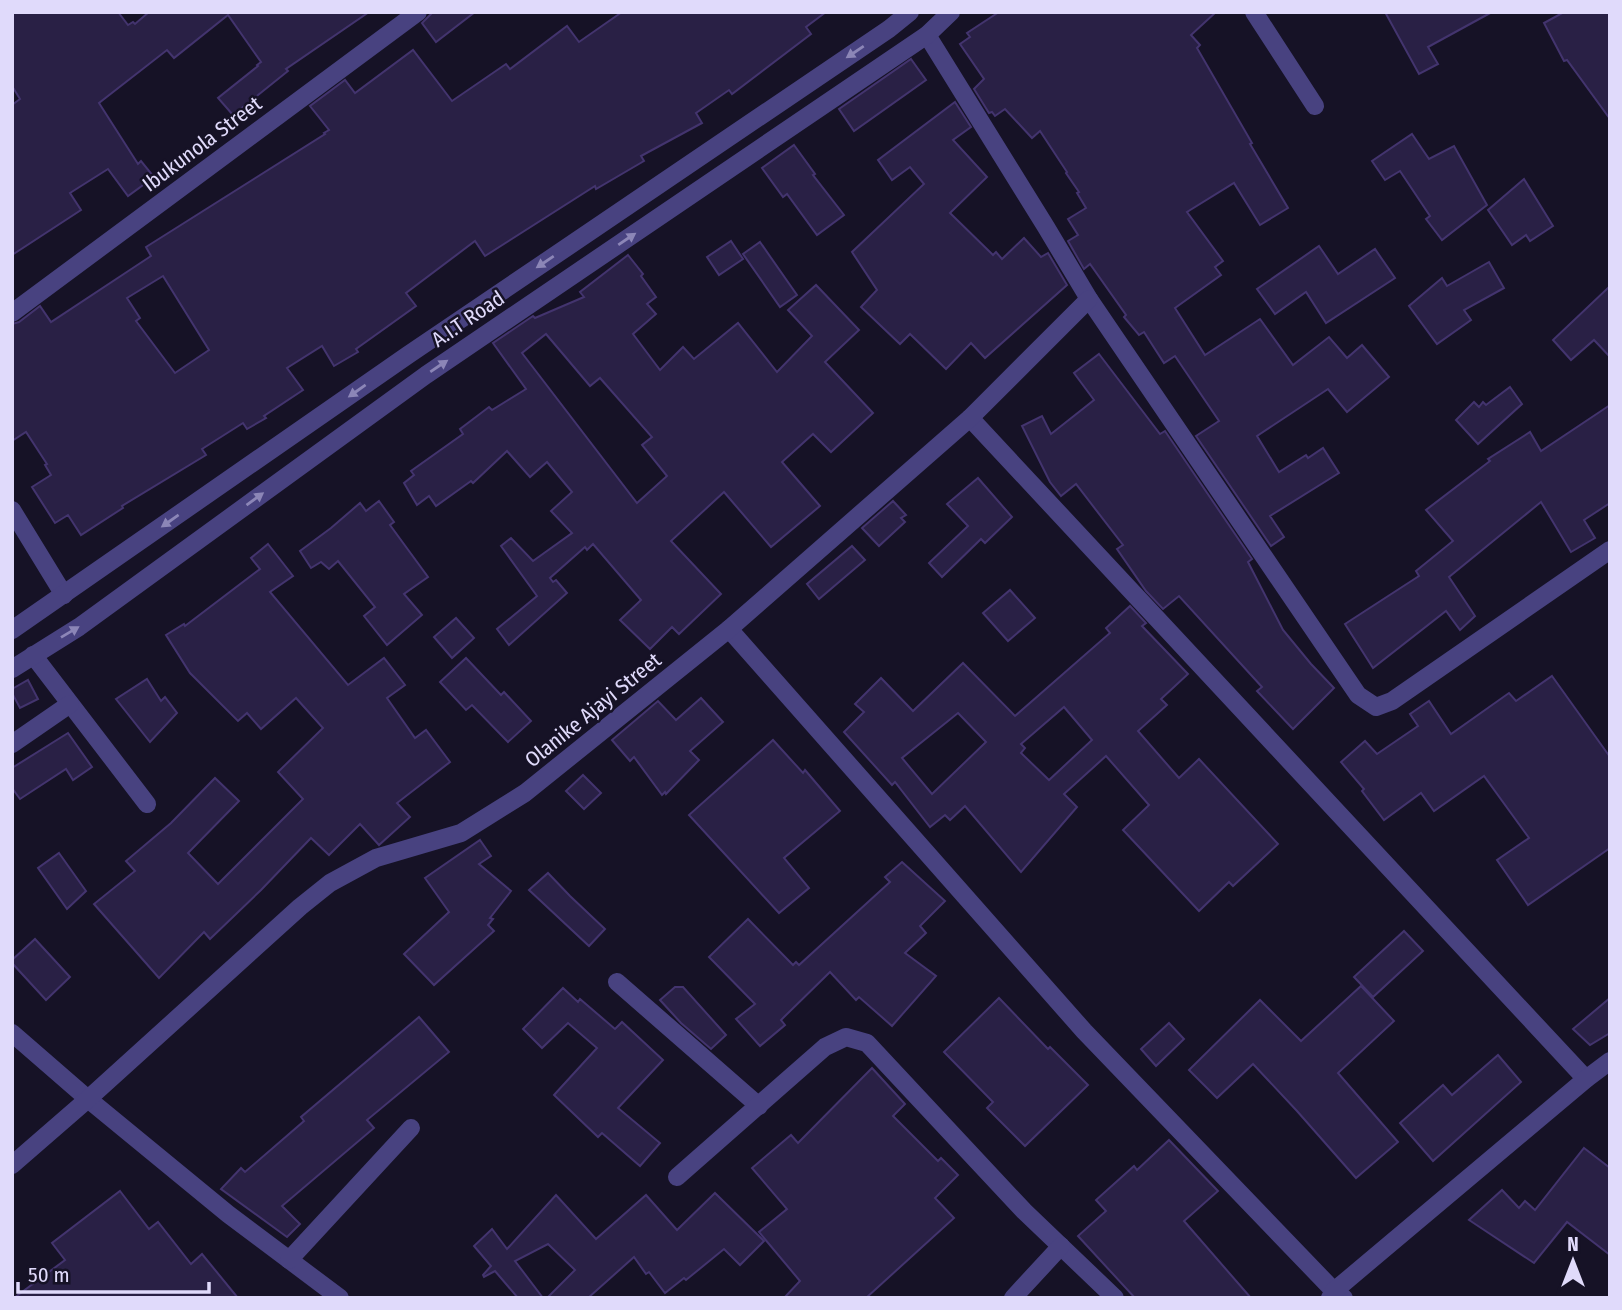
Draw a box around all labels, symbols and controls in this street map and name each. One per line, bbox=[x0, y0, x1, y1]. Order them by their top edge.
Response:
one-way arrow bbox=[845, 45, 864, 58]
street label: Ibukunola Street bbox=[137, 91, 267, 197]
one-way arrow bbox=[618, 232, 637, 245]
one-way arrow bbox=[535, 256, 555, 269]
street label: A.I.T Road bbox=[427, 285, 509, 353]
one-way arrow bbox=[430, 359, 448, 373]
one-way arrow bbox=[348, 384, 366, 398]
one-way arrow bbox=[246, 493, 264, 507]
one-way arrow bbox=[161, 514, 179, 528]
one-way arrow bbox=[60, 626, 79, 639]
street label: Olanike Ajayi Street bbox=[520, 647, 666, 773]
north arrow bbox=[1538, 1226, 1608, 1296]
text: N bbox=[1567, 1233, 1579, 1256]
scale bar bbox=[18, 1250, 208, 1294]
text: 50 m bbox=[28, 1262, 70, 1288]

